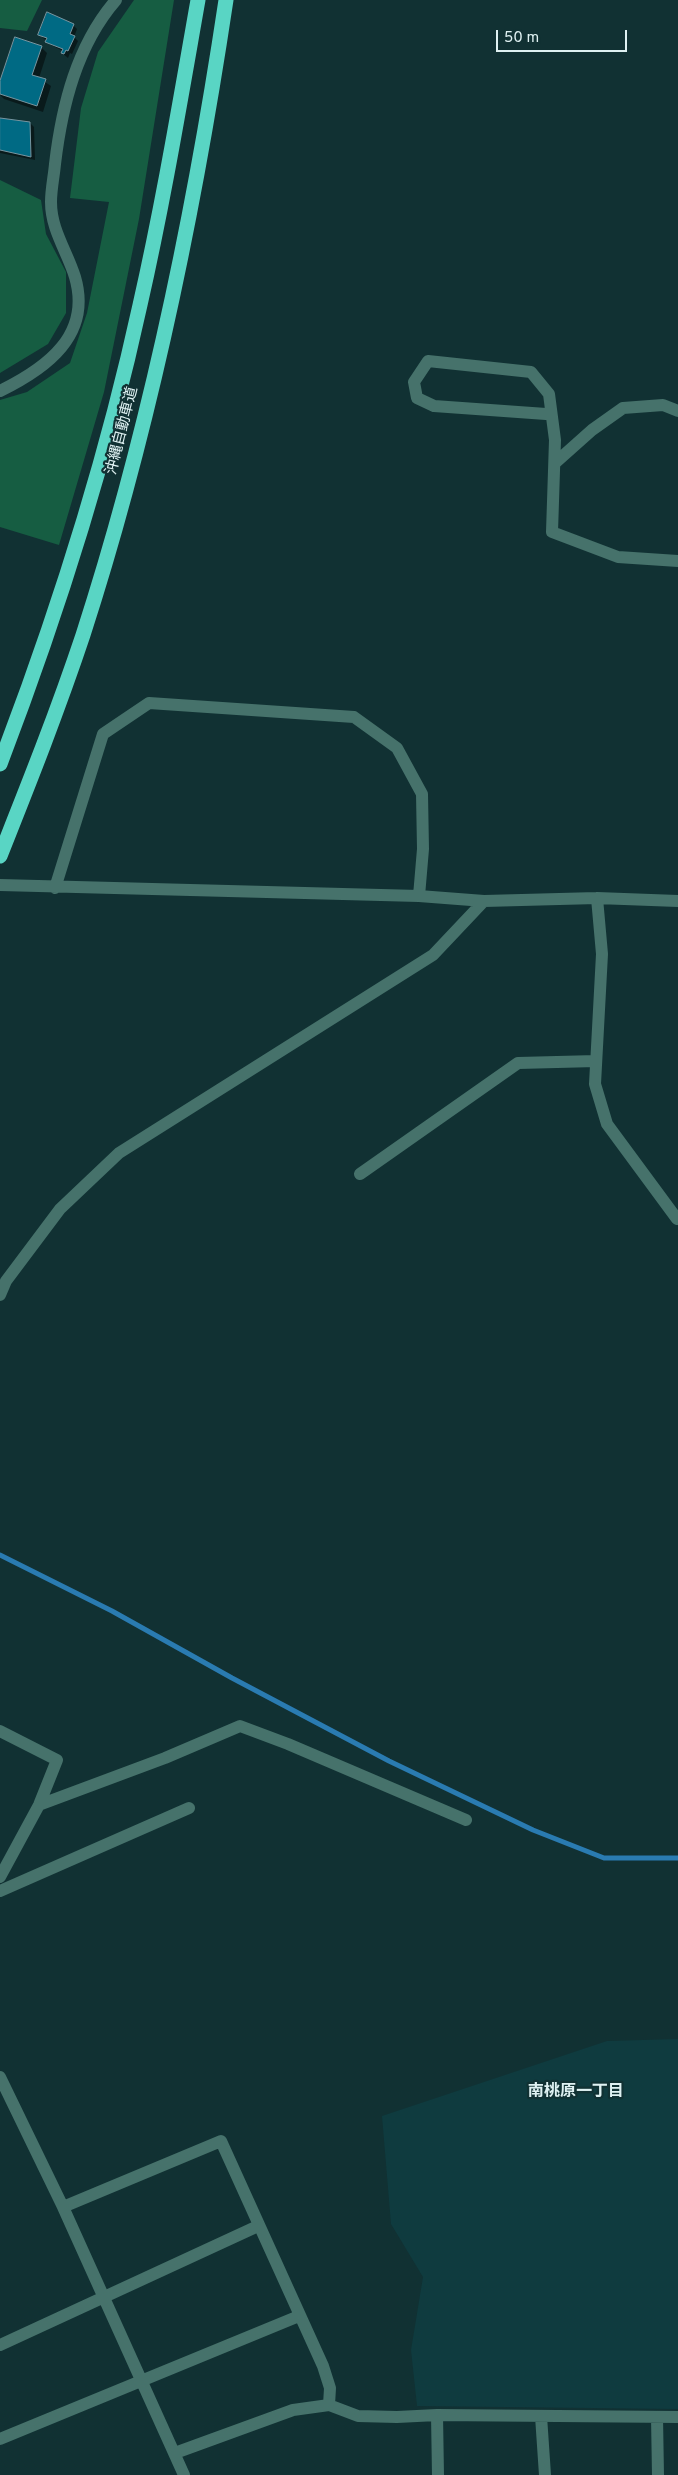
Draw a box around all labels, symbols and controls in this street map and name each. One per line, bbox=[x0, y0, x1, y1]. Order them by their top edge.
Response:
scale bar bbox=[498, 20, 629, 52]
text: 50 m bbox=[504, 29, 539, 48]
street label: 沖縄自動車道 bbox=[103, 385, 143, 477]
district label: 南桃原一丁目 bbox=[528, 2083, 624, 2103]

